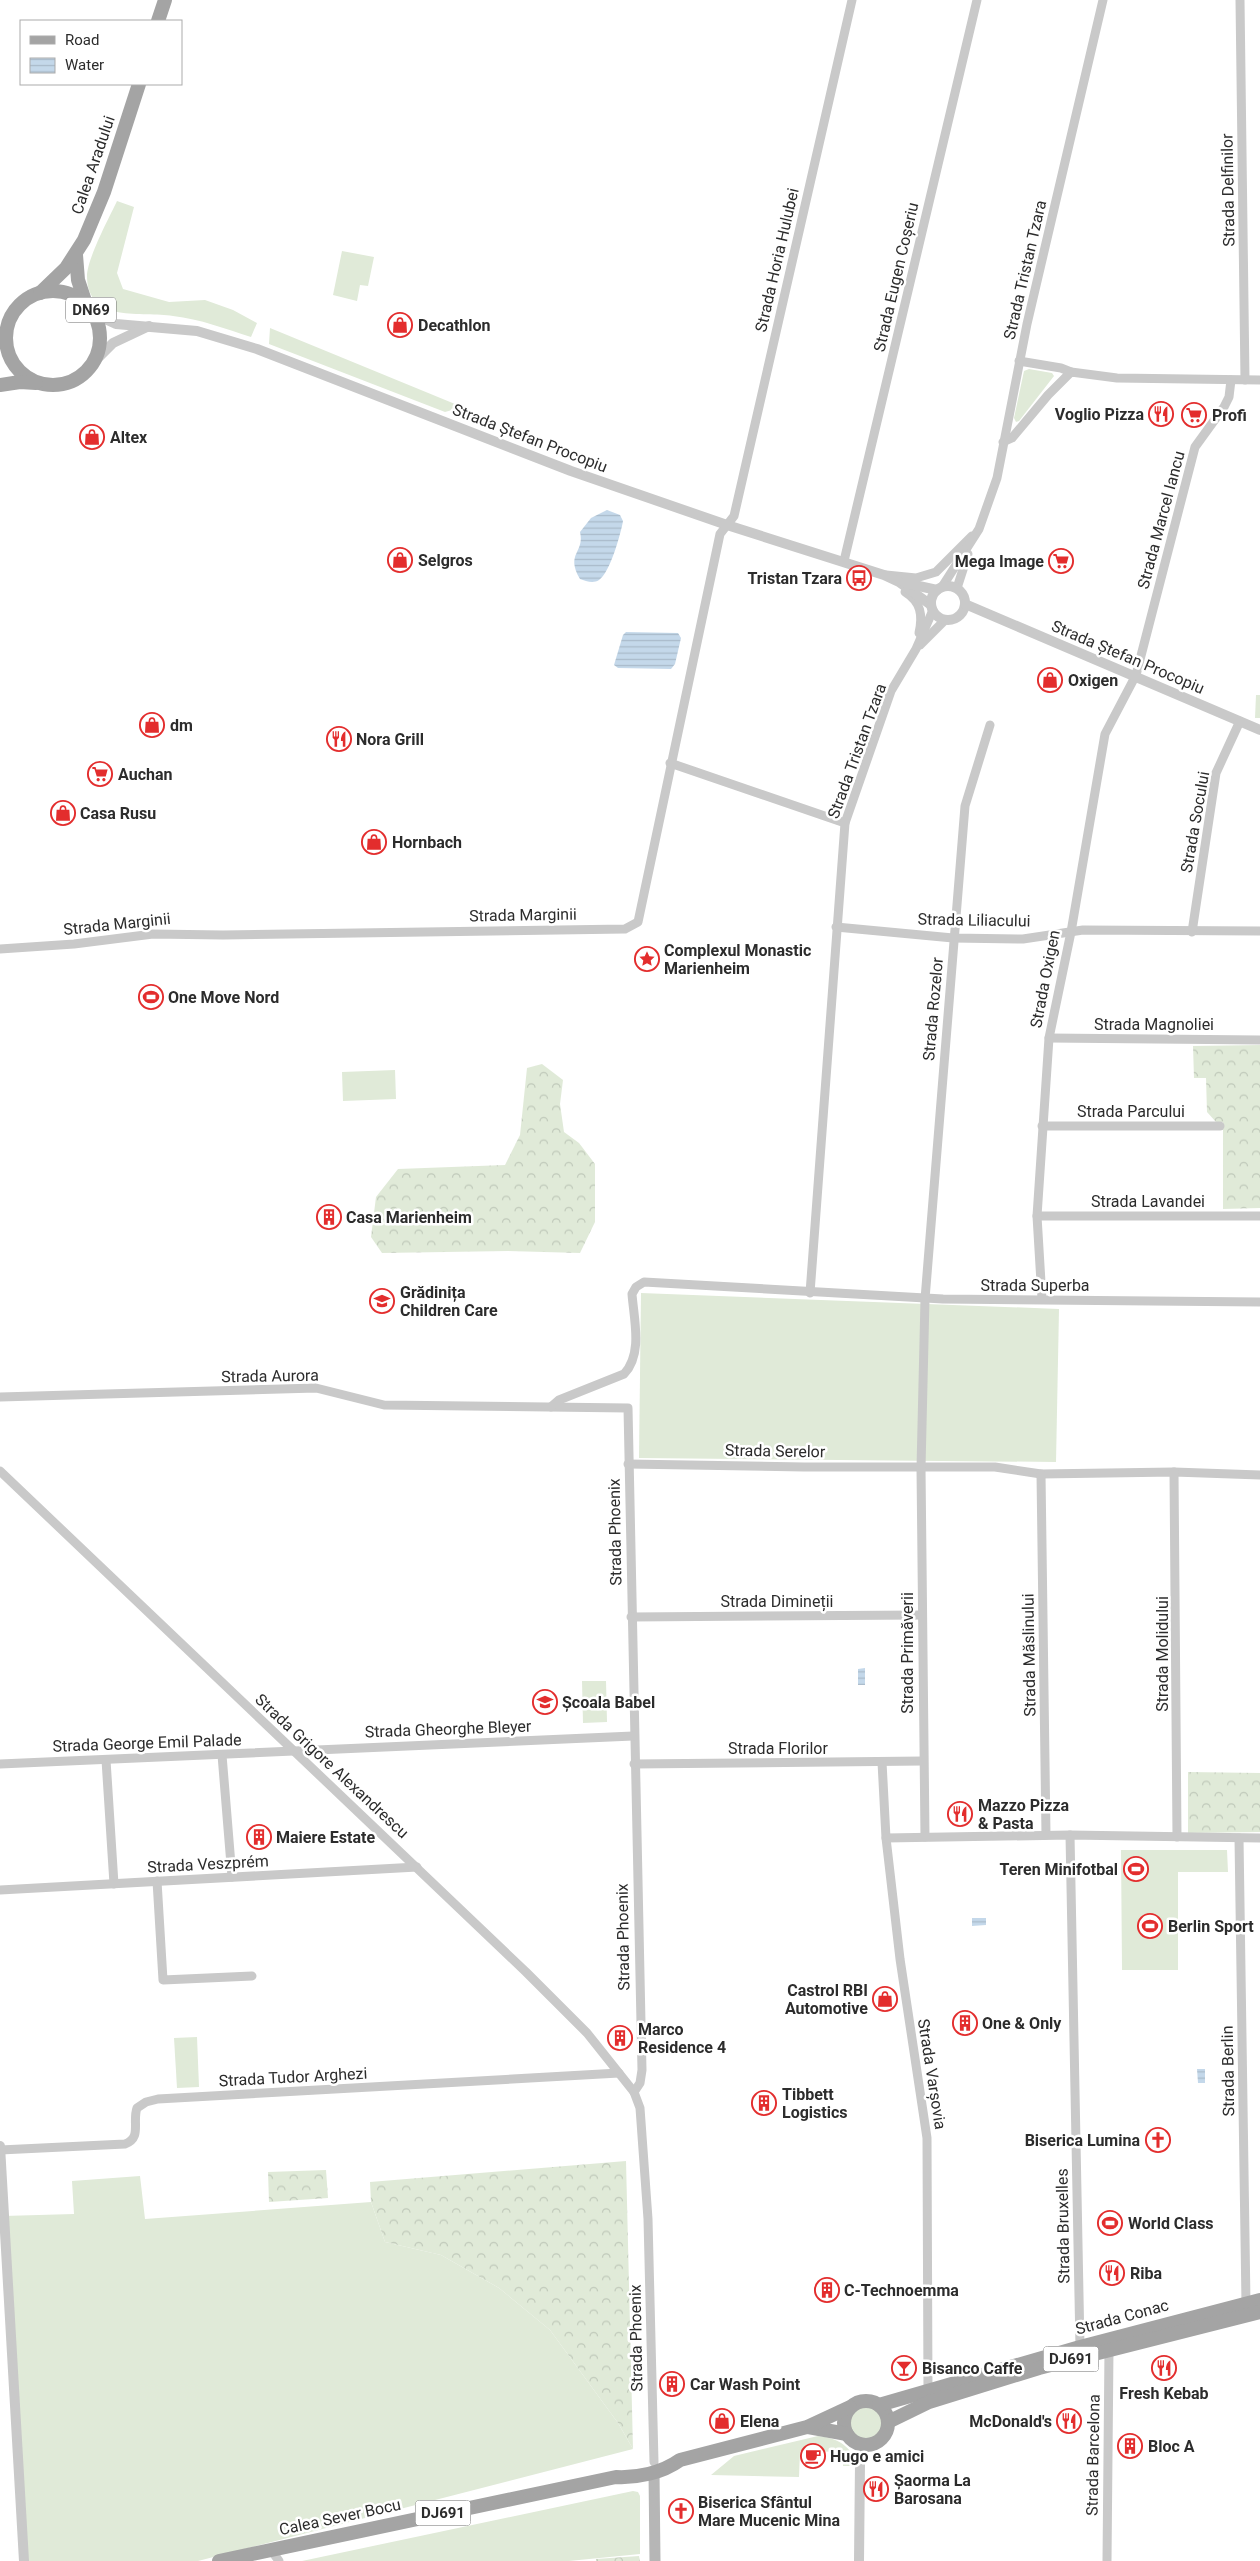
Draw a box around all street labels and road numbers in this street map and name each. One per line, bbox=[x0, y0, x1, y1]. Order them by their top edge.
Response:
street label: Calea Aradului bbox=[67, 113, 119, 217]
street label: Strada Delfinilor bbox=[1218, 133, 1238, 247]
street label: Strada Horia Hulubei bbox=[751, 186, 803, 334]
street label: Strada Tristan Tzara bbox=[1000, 198, 1050, 342]
street label: Strada Eugen Coșeriu bbox=[870, 200, 923, 354]
road number: DN69 bbox=[66, 298, 116, 322]
street label: Strada Ștefan Procopiu bbox=[450, 400, 610, 477]
street label: Strada Marcel Iancu bbox=[1133, 449, 1189, 591]
street label: Strada Ștefan Procopiu bbox=[1048, 616, 1207, 699]
street label: Strada Tristan Tzara bbox=[824, 681, 890, 821]
street label: Strada Socului bbox=[1177, 770, 1213, 874]
street label: Strada Marginii bbox=[469, 905, 577, 925]
street label: Strada Marginii bbox=[62, 909, 172, 939]
street label: Strada Liliacului bbox=[917, 910, 1031, 930]
street label: Strada Oxigen bbox=[1026, 928, 1064, 1030]
street label: Strada Rozelor bbox=[919, 956, 947, 1062]
street label: Strada Magnoliei bbox=[1094, 1015, 1214, 1034]
street label: Strada Parcului bbox=[1077, 1102, 1185, 1121]
street label: Strada Lavandei bbox=[1091, 1192, 1205, 1211]
street label: Strada Superba bbox=[980, 1276, 1090, 1295]
street label: Strada Aurora bbox=[221, 1366, 319, 1386]
street label: Strada Serelor bbox=[725, 1441, 826, 1461]
street label: Strada Phoenix bbox=[605, 1478, 625, 1586]
street label: Strada Dimineții bbox=[721, 1592, 833, 1612]
street label: Strada Primăverii bbox=[898, 1592, 917, 1714]
street label: Strada Măslinului bbox=[1018, 1593, 1040, 1717]
street label: Strada Molidului bbox=[1153, 1596, 1172, 1712]
street label: Strada Grigore Alexandrescu bbox=[251, 1690, 413, 1842]
street label: Strada Gheorghe Bleyer bbox=[364, 1717, 532, 1741]
street label: Strada George Emil Palade bbox=[52, 1730, 242, 1756]
street label: Strada Florilor bbox=[728, 1739, 829, 1758]
street label: Strada Veszprém bbox=[147, 1851, 269, 1877]
street label: Strada Phoenix bbox=[613, 1883, 633, 1991]
street label: Strada Varșovia bbox=[913, 2017, 950, 2131]
street label: Strada Berlin bbox=[1218, 2025, 1238, 2117]
street label: Strada Tudor Arghezi bbox=[218, 2064, 368, 2090]
street label: Strada Bruxelles bbox=[1052, 2168, 1074, 2284]
street label: Strada Phoenix bbox=[626, 2284, 646, 2392]
street label: Strada Conac bbox=[1073, 2295, 1171, 2339]
road number: DJ691 bbox=[1044, 2346, 1098, 2372]
street label: Strada Barcelona bbox=[1082, 2394, 1104, 2516]
street label: Calea Sever Bocu bbox=[277, 2495, 403, 2539]
road number: DJ691 bbox=[416, 2500, 470, 2526]

